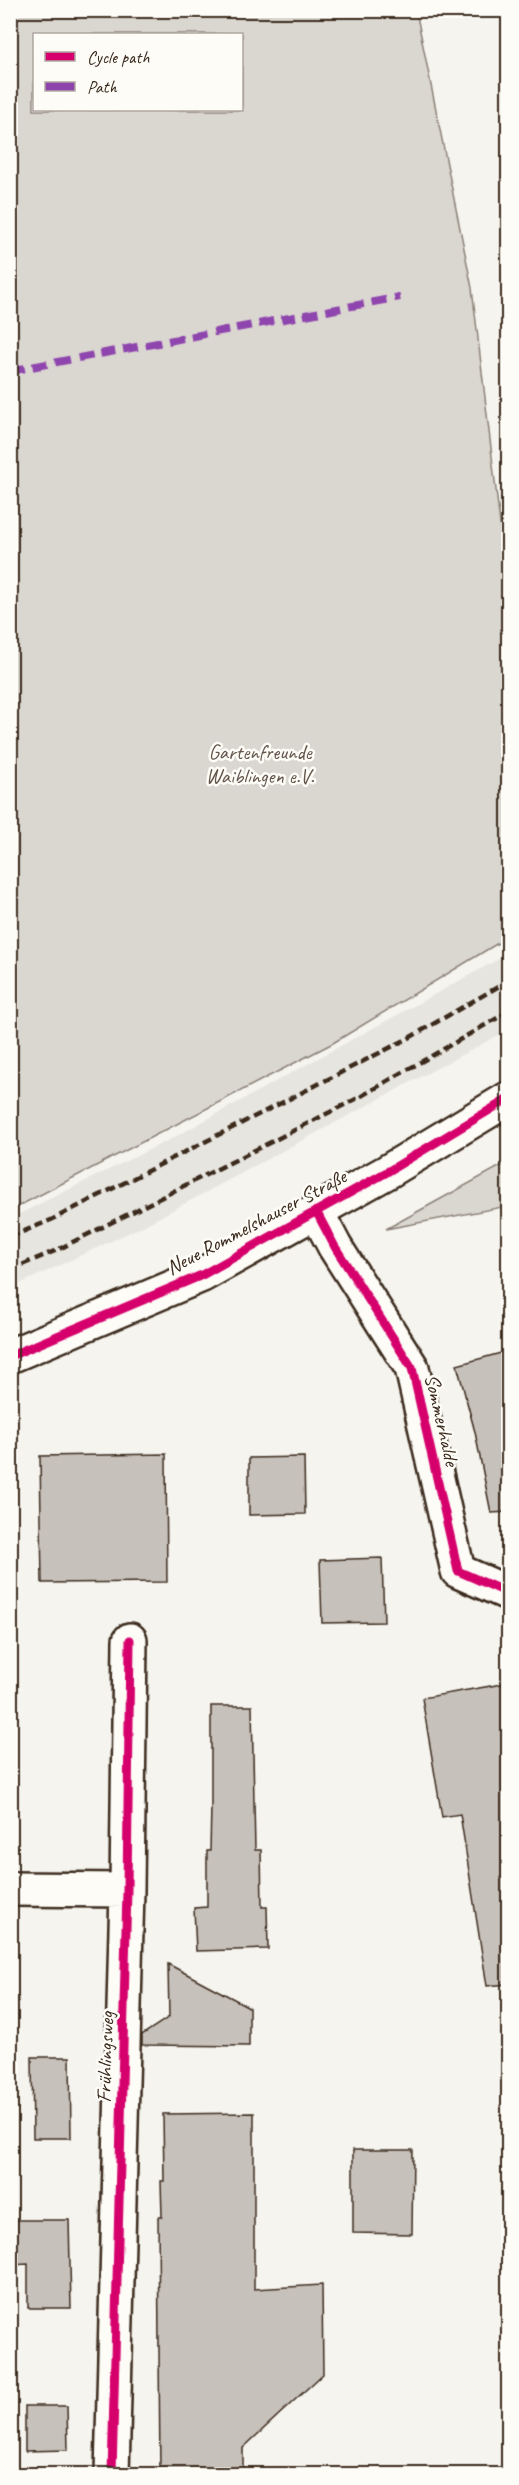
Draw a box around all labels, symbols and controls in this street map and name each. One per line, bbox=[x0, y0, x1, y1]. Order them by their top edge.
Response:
legend bbox=[33, 33, 243, 111]
text: Cycle path bbox=[87, 46, 150, 68]
text: Path bbox=[87, 76, 117, 98]
park label: Gartenfreunde Waiblingen e.V. bbox=[206, 739, 315, 789]
street label: Neue Rommelshauser Straße bbox=[161, 1162, 352, 1281]
street label: Sommerhalde bbox=[419, 1372, 466, 1471]
street label: Frühlingsweg bbox=[90, 2009, 120, 2103]

